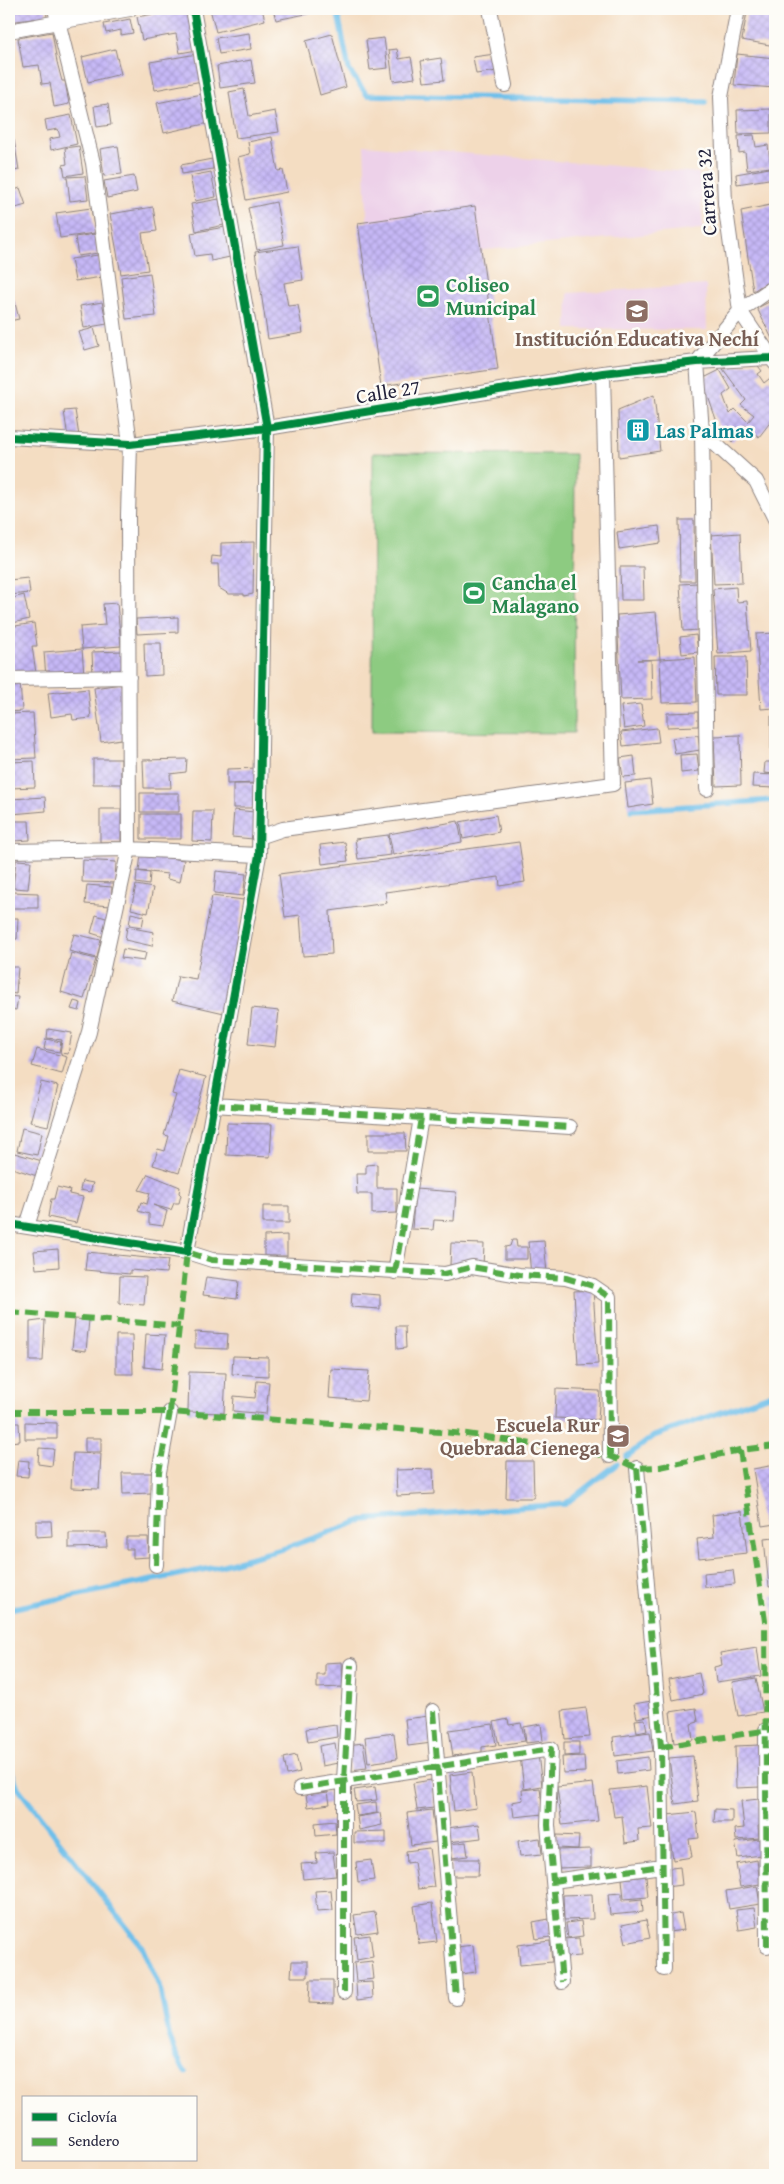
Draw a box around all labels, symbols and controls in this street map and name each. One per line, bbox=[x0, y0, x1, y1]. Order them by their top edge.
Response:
street label: Carrera 32 bbox=[688, 148, 724, 236]
place label: Coliseo Municipal bbox=[446, 270, 536, 322]
sports icon: Coliseo Municipal bbox=[415, 283, 441, 309]
school or university icon: Institución Educativa Nechí bbox=[624, 298, 650, 324]
place label: Institución Educativa Nechí bbox=[515, 324, 760, 353]
street label: Calle 27 bbox=[354, 372, 422, 410]
place label: Las Palmas bbox=[656, 416, 754, 445]
building icon: Las Palmas bbox=[625, 417, 651, 443]
place label: Cancha el Malagano bbox=[492, 568, 580, 620]
sports icon: Cancha el Malagano bbox=[461, 580, 487, 606]
place label: Escuela Rur Quebrada Cienega bbox=[440, 1410, 601, 1462]
school or university icon: Escuela Rur Quebrada Cienega bbox=[605, 1423, 631, 1449]
legend bbox=[22, 2096, 198, 2162]
text: Ciclovía bbox=[68, 2106, 117, 2127]
text: Sendero bbox=[68, 2130, 120, 2151]

